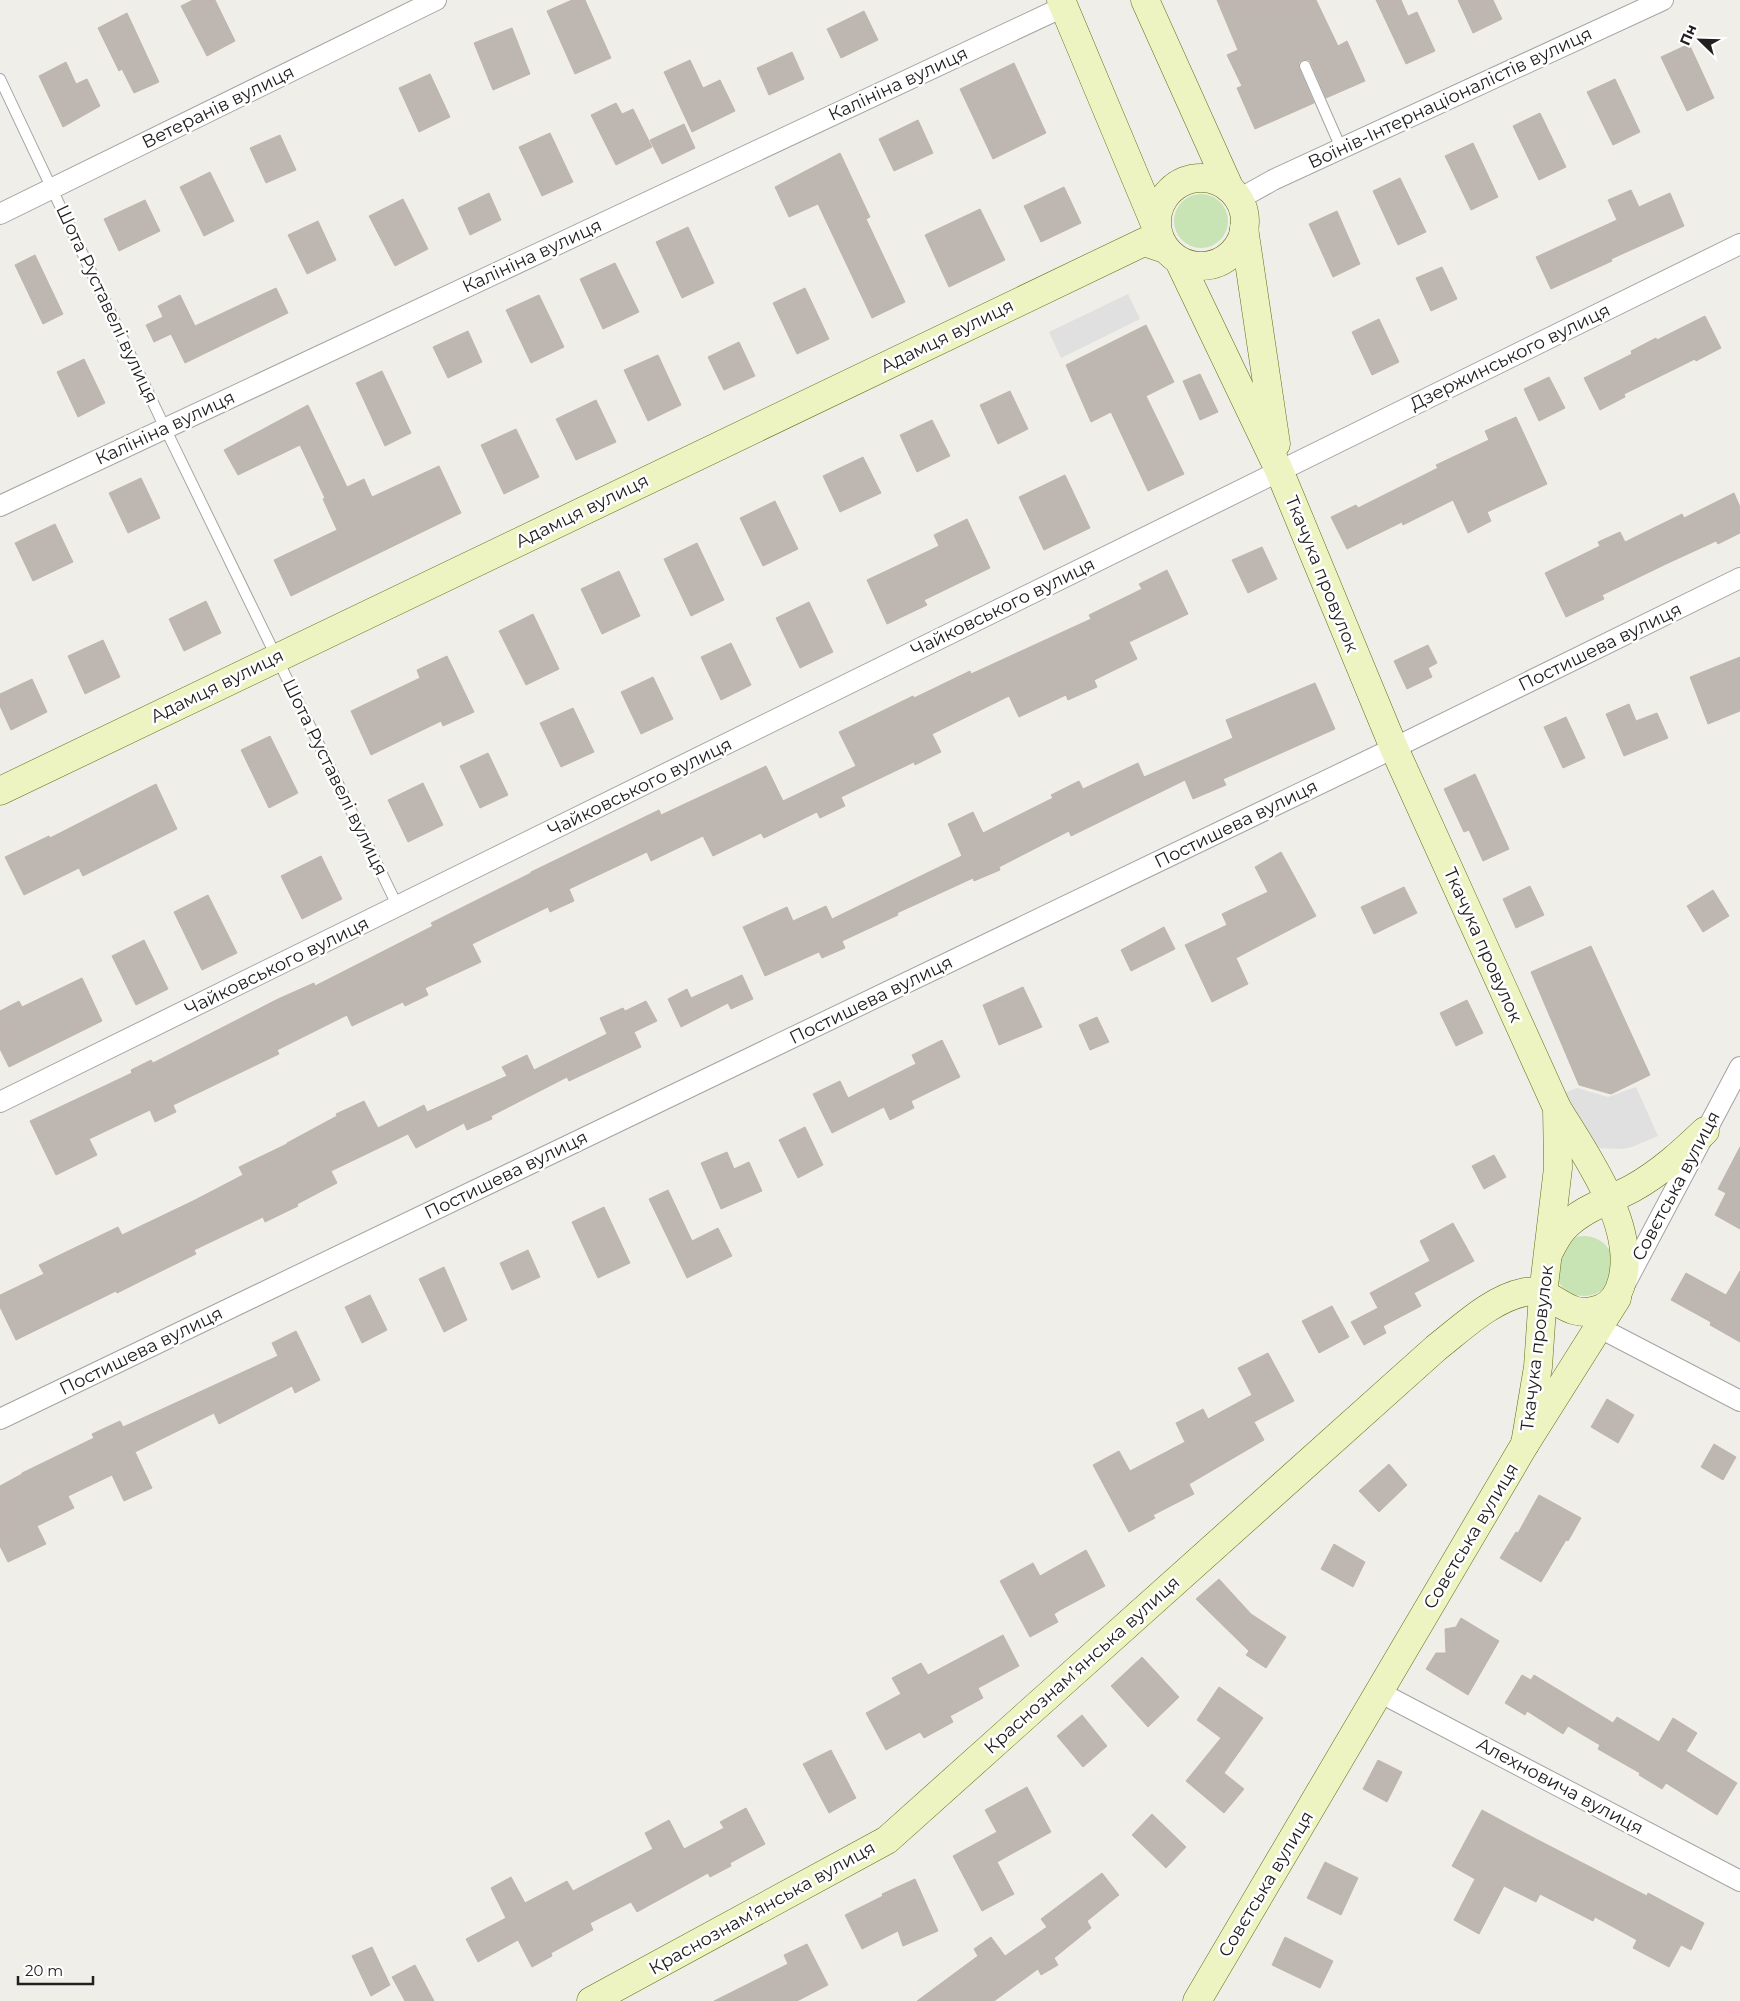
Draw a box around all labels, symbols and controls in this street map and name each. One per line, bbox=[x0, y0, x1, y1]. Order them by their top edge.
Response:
north arrow bbox=[1675, 15, 1725, 65]
street label: Воїнів-Інтернаціоналістів вулиця bbox=[1305, 22, 1595, 174]
text: Пн bbox=[1676, 22, 1700, 48]
street label: Калініна вулиця bbox=[825, 42, 971, 126]
street label: Ветеранів вулиця bbox=[138, 61, 298, 153]
street label: Шота Руставелі вулиця bbox=[51, 201, 163, 407]
street label: Калініна вулиця bbox=[459, 214, 605, 298]
street label: Адамця вулиця bbox=[877, 294, 1017, 378]
street label: Дзержинського вулиця bbox=[1406, 299, 1614, 415]
street label: Калініна вулиця bbox=[92, 386, 238, 470]
street label: Адамця вулиця bbox=[512, 469, 652, 553]
street label: Ткачука провулок bbox=[1280, 492, 1364, 656]
street label: Чайковського вулиця bbox=[907, 553, 1099, 661]
street label: Постишева вулиця bbox=[1515, 598, 1685, 696]
street label: Адамця вулиця bbox=[147, 644, 287, 728]
street label: Шота Руставелі вулиця bbox=[278, 675, 392, 879]
street label: Чайковського вулиця bbox=[544, 733, 736, 841]
street label: Постишева вулиця bbox=[1151, 775, 1321, 873]
street label: Ткачука провулок bbox=[1439, 864, 1527, 1026]
street label: Чайковського вулиця bbox=[181, 912, 373, 1020]
street label: Постишева вулиця bbox=[786, 951, 956, 1049]
street label: Совєтська вулиця bbox=[1627, 1107, 1725, 1265]
street label: Постишева вулиця bbox=[421, 1126, 591, 1224]
street label: Ткачука провулок bbox=[1516, 1263, 1558, 1432]
street label: Постишева вулиця bbox=[56, 1302, 226, 1400]
street label: Совєтська вулиця bbox=[1419, 1459, 1523, 1613]
street label: Краснознамʼянська вулиця bbox=[980, 1571, 1184, 1759]
street label: Алехновича вулиця bbox=[1473, 1733, 1647, 1839]
street label: Совєтська вулиця bbox=[1214, 1807, 1318, 1961]
street label: Краснознамʼянська вулиця bbox=[645, 1836, 879, 1980]
scale bar bbox=[18, 1954, 92, 1986]
text: 20 m bbox=[25, 1961, 63, 1980]

